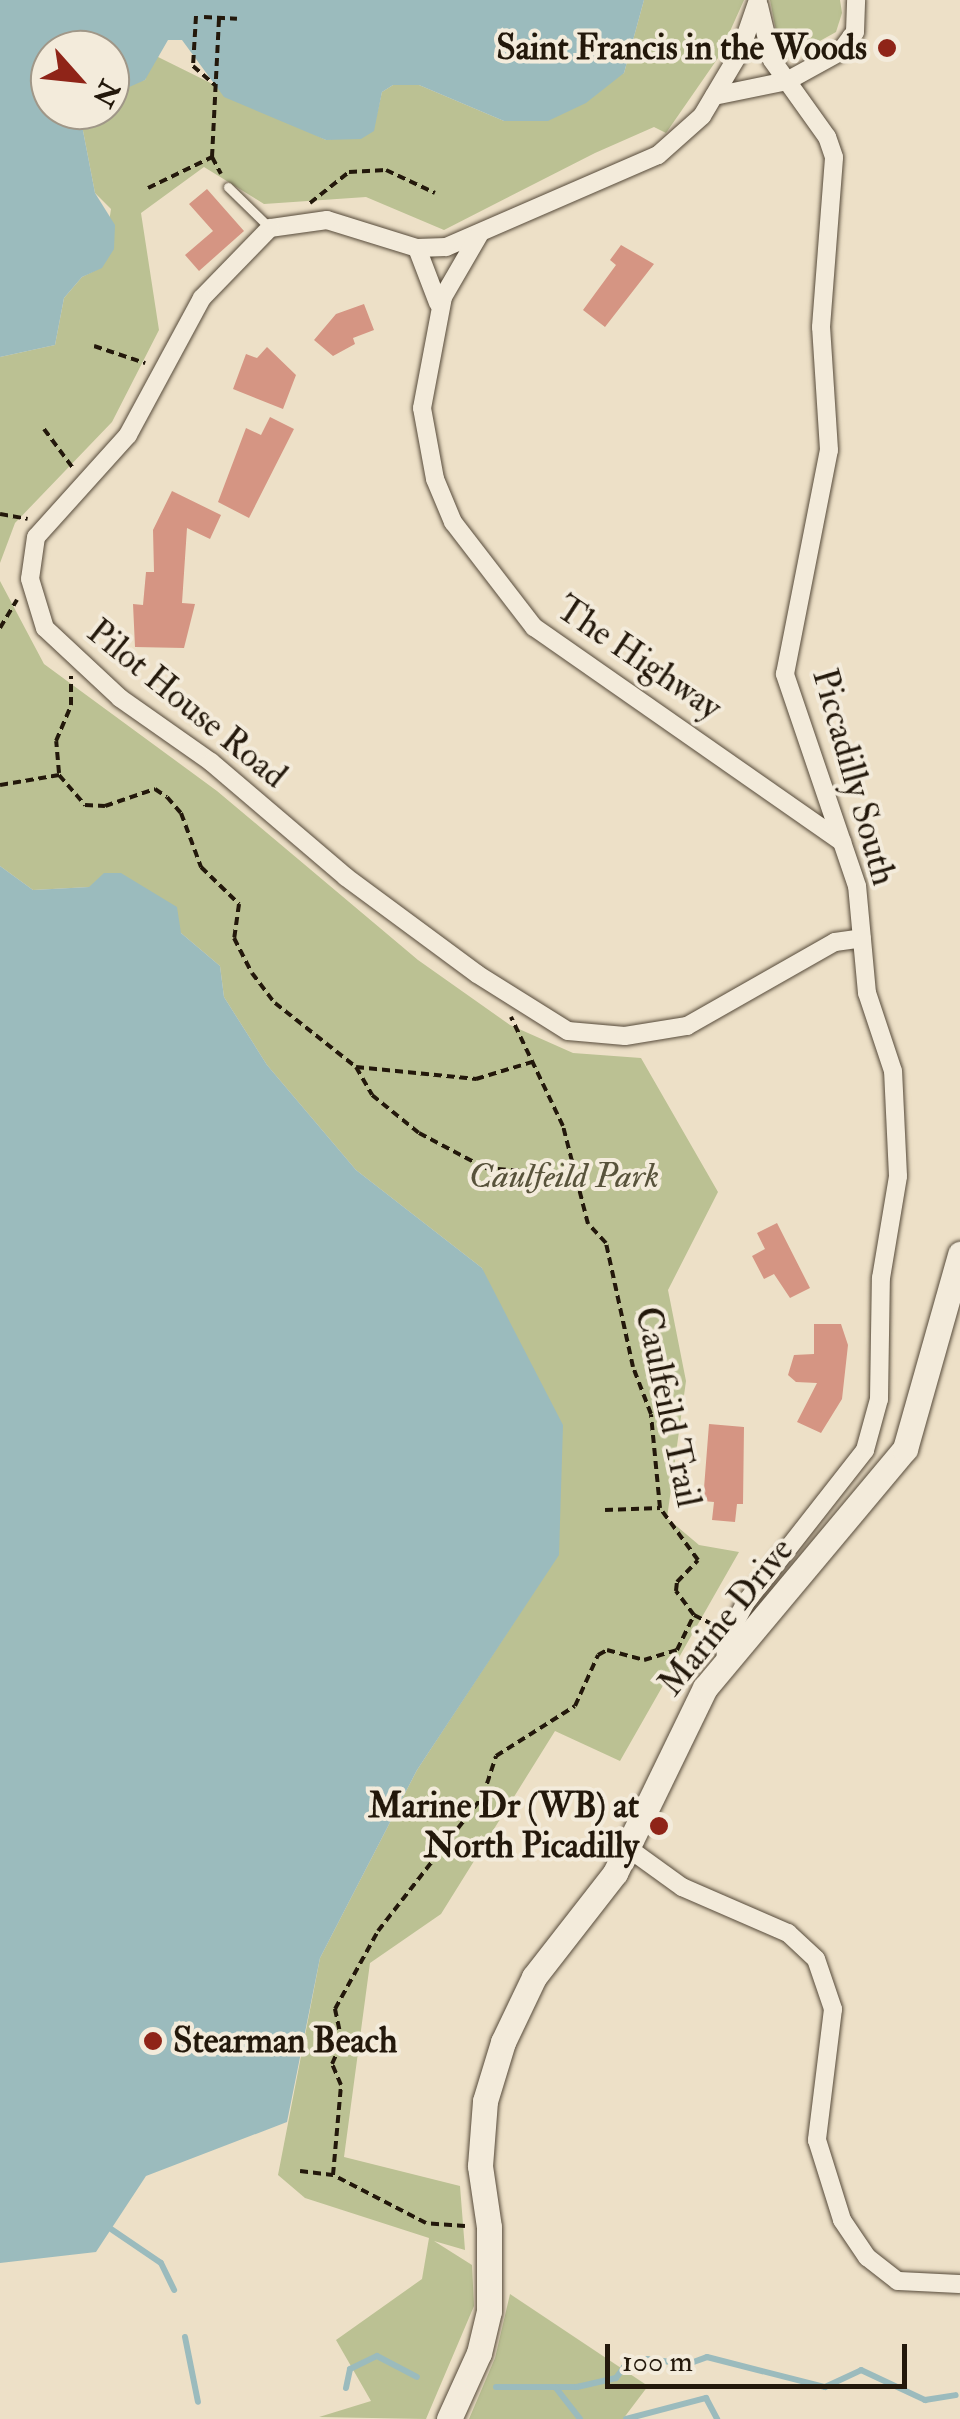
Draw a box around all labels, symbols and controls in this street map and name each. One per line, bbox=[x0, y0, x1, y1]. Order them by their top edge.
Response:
place label: Saint Francis in the Woods bbox=[496, 27, 867, 69]
north arrow bbox=[30, 30, 130, 130]
marker: Saint Francis in the Woods bbox=[876, 37, 898, 59]
text: N bbox=[84, 74, 127, 112]
street label: The Highway bbox=[548, 587, 730, 729]
street label: Pilot House Road bbox=[79, 611, 295, 797]
street label: Piccadilly South bbox=[803, 664, 905, 890]
park label: Caulfeild Park bbox=[469, 1155, 659, 1197]
street label: Caulfeild Trail bbox=[626, 1303, 710, 1511]
street label: Marine Drive bbox=[650, 1530, 802, 1704]
place label: Marine Dr (WB) at North Picadilly bbox=[368, 1785, 639, 1867]
marker: Marine Dr (WB) at North Picadilly bbox=[648, 1815, 670, 1837]
place label: Stearman Beach bbox=[173, 2020, 397, 2062]
marker: Stearman Beach bbox=[142, 2030, 164, 2052]
scale bar bbox=[610, 2324, 912, 2386]
text: 100 m bbox=[622, 2343, 693, 2380]

